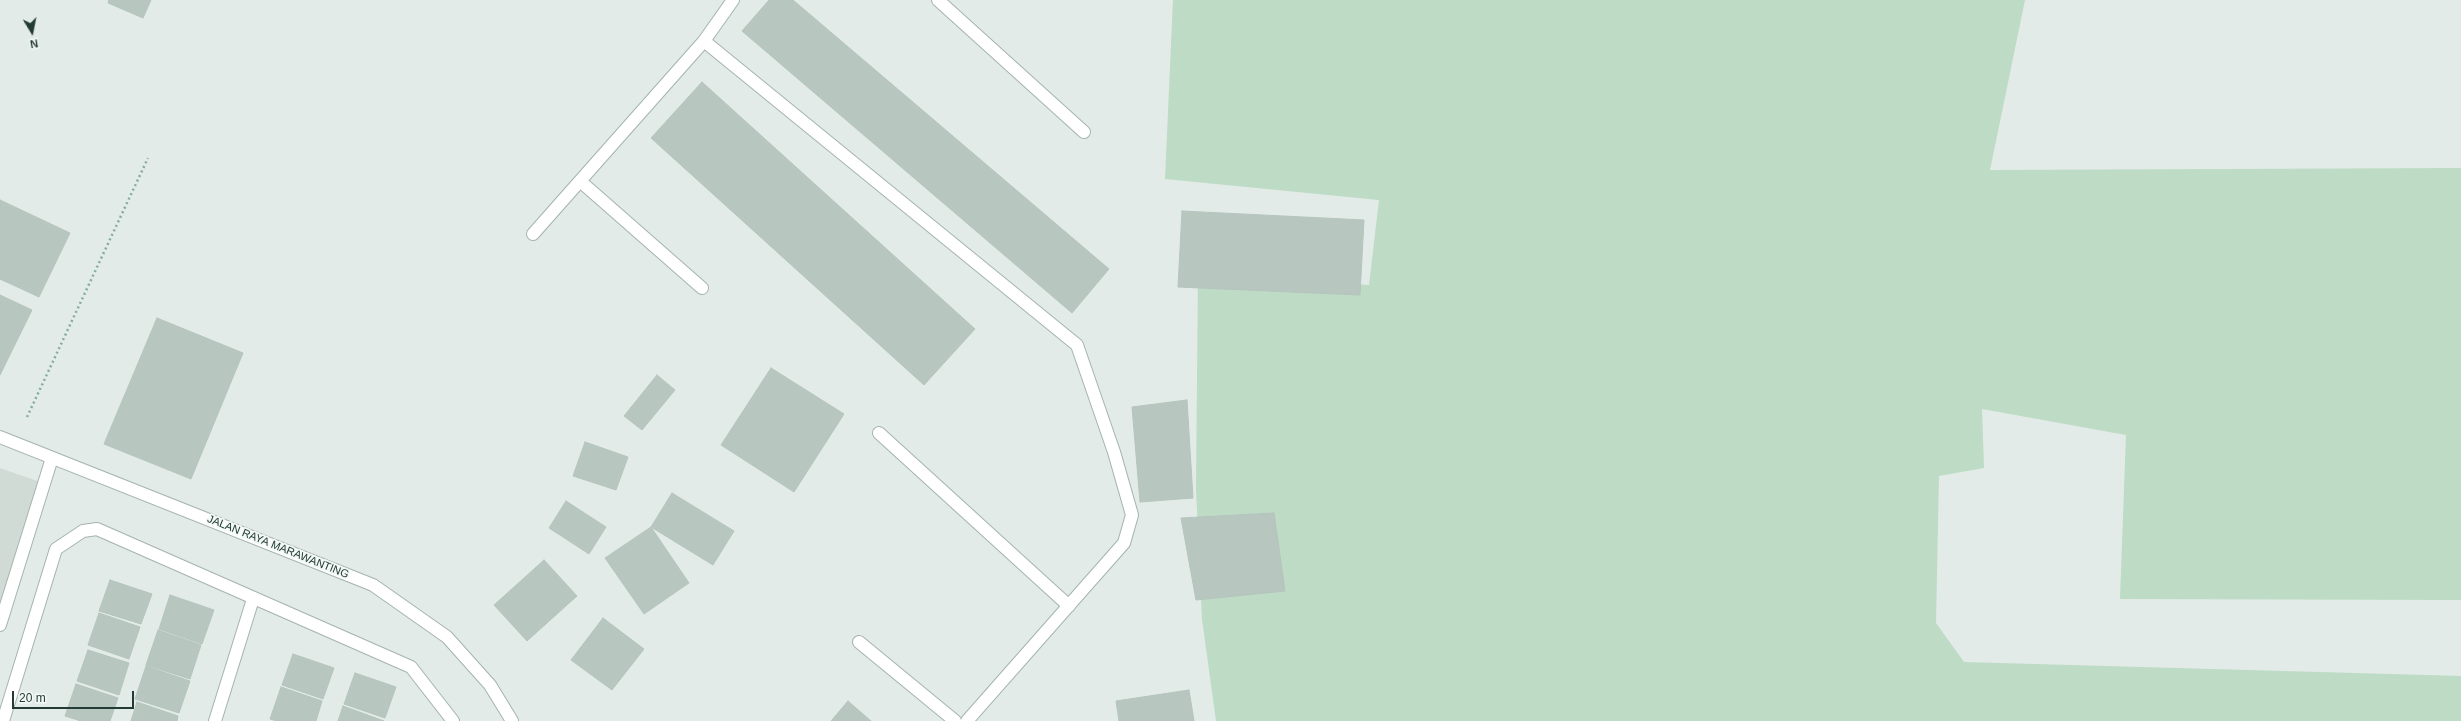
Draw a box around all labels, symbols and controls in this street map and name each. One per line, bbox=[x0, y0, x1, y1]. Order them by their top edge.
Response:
north arrow bbox=[12, 12, 52, 52]
text: N bbox=[29, 37, 39, 50]
street label: JALAN RAYA MARAWANTING bbox=[205, 512, 351, 582]
scale bar bbox=[14, 683, 136, 709]
text: 20 m bbox=[19, 691, 46, 705]

